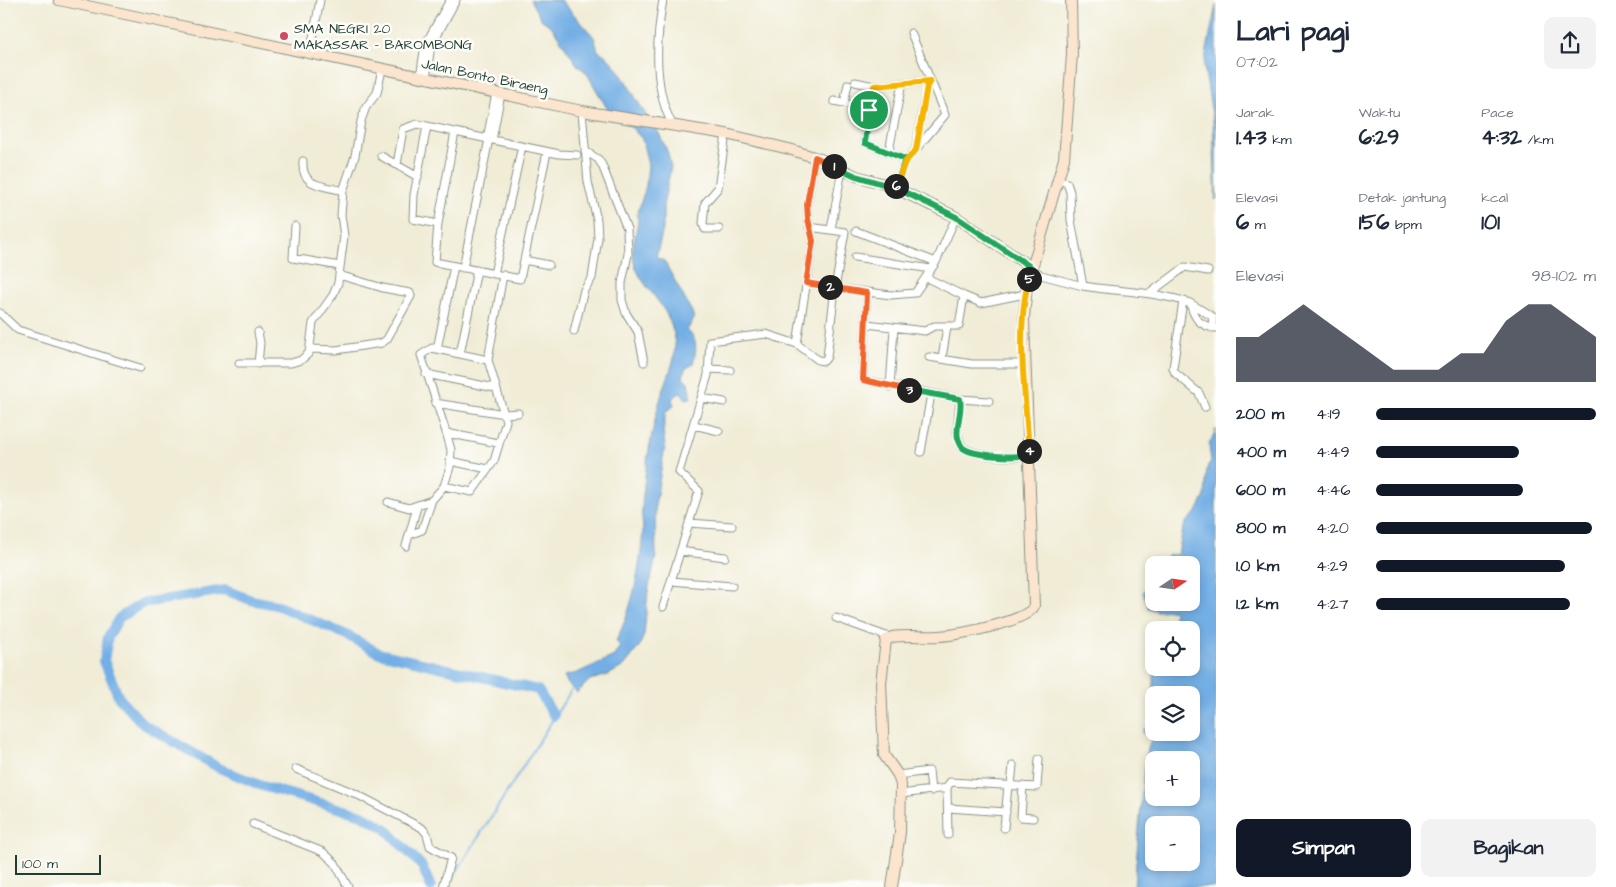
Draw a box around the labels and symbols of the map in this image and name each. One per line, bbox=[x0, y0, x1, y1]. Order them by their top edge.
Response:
place label: SMA NEGRI 20 MAKASSAR - BAROMBONG bbox=[294, 19, 472, 55]
marker: SMA NEGRI 20 MAKASSAR - BAROMBONG bbox=[278, 30, 290, 42]
street label: Jalan Bonto Biraeng bbox=[420, 54, 550, 100]
pin bbox=[848, 89, 890, 131]
pin: 1 bbox=[822, 154, 846, 178]
pin: 6 bbox=[884, 174, 908, 198]
pin: 5 bbox=[1016, 266, 1042, 292]
pin: 2 bbox=[818, 274, 842, 300]
pin: 3 bbox=[896, 378, 922, 402]
pin: 4 bbox=[1016, 438, 1042, 464]
north arrow bbox=[1145, 556, 1200, 611]
scale bar bbox=[15, 852, 101, 875]

